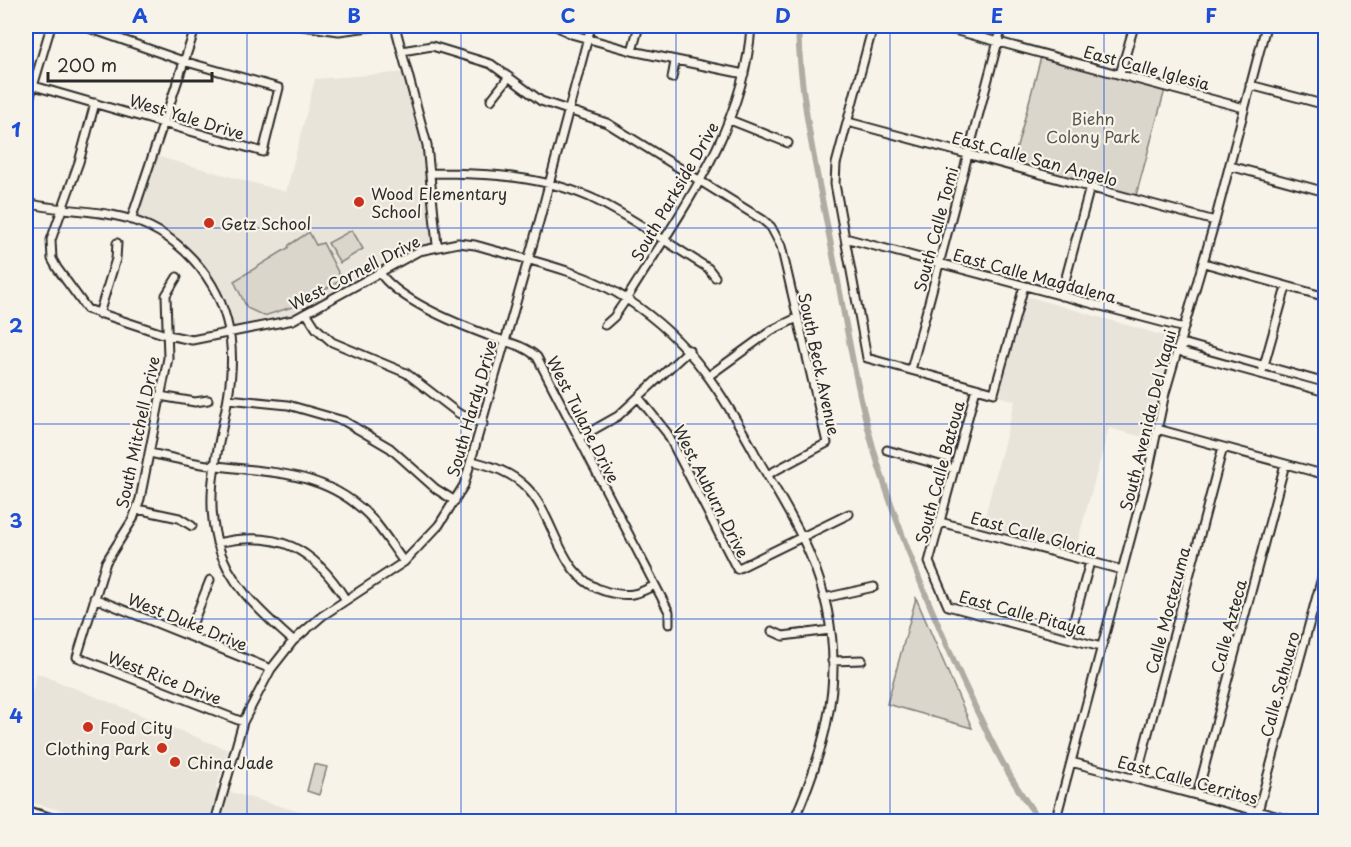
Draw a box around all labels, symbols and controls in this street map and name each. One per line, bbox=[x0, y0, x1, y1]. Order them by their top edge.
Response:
text: A bbox=[132, 0, 148, 30]
text: B bbox=[347, 0, 361, 30]
text: C bbox=[560, 0, 576, 30]
text: D bbox=[775, 0, 791, 30]
text: E bbox=[991, 0, 1003, 30]
text: F bbox=[1205, 0, 1217, 30]
street label: East Calle Iglesia bbox=[1081, 39, 1213, 95]
scale bar bbox=[48, 45, 212, 83]
text: 200 m bbox=[57, 51, 117, 78]
street label: West Yale Drive bbox=[126, 87, 248, 145]
park label: Biehn Colony Park bbox=[1046, 106, 1140, 148]
text: 1 bbox=[11, 114, 21, 144]
street label: South Parkside Drive bbox=[624, 117, 724, 265]
street label: East Calle San Angelo bbox=[950, 124, 1121, 192]
street label: South Calle Tomi bbox=[907, 164, 963, 294]
place label: Wood Elementary School bbox=[371, 181, 507, 223]
marker: Wood Elementary School bbox=[352, 195, 366, 209]
place label: Getz School bbox=[221, 211, 311, 235]
marker: Getz School bbox=[202, 216, 216, 230]
street label: West Cornell Drive bbox=[284, 229, 424, 315]
street label: East Calle Magdalena bbox=[951, 242, 1119, 308]
street label: South Beck Avenue bbox=[793, 291, 847, 438]
text: 2 bbox=[9, 310, 23, 340]
street label: South Avenida Del Yaqui bbox=[1113, 327, 1181, 513]
street label: South Hardy Drive bbox=[440, 337, 502, 479]
street label: West Tulane Drive bbox=[542, 351, 626, 487]
street label: South Mitchell Drive bbox=[109, 354, 165, 510]
street label: South Calle Batoua bbox=[908, 398, 970, 546]
street label: West Auburn Drive bbox=[668, 420, 756, 562]
text: 3 bbox=[9, 505, 23, 535]
street label: East Calle Gloria bbox=[968, 505, 1100, 561]
street label: Calle Moctezuma bbox=[1138, 544, 1196, 676]
street label: Calle Azteca bbox=[1204, 576, 1252, 675]
street label: East Calle Pitaya bbox=[957, 583, 1089, 641]
street label: West Duke Drive bbox=[124, 586, 252, 656]
street label: Calle Sahuaro bbox=[1253, 628, 1305, 740]
street label: West Rice Drive bbox=[105, 644, 226, 710]
text: 4 bbox=[9, 700, 23, 730]
place label: Food City bbox=[100, 715, 173, 739]
marker: Food City bbox=[81, 720, 95, 734]
place label: Clothing Park bbox=[45, 736, 150, 760]
marker: Clothing Park bbox=[155, 741, 169, 755]
street label: East Calle Cerritos bbox=[1115, 749, 1261, 809]
place label: China Jade bbox=[187, 750, 273, 774]
marker: China Jade bbox=[168, 755, 182, 769]

